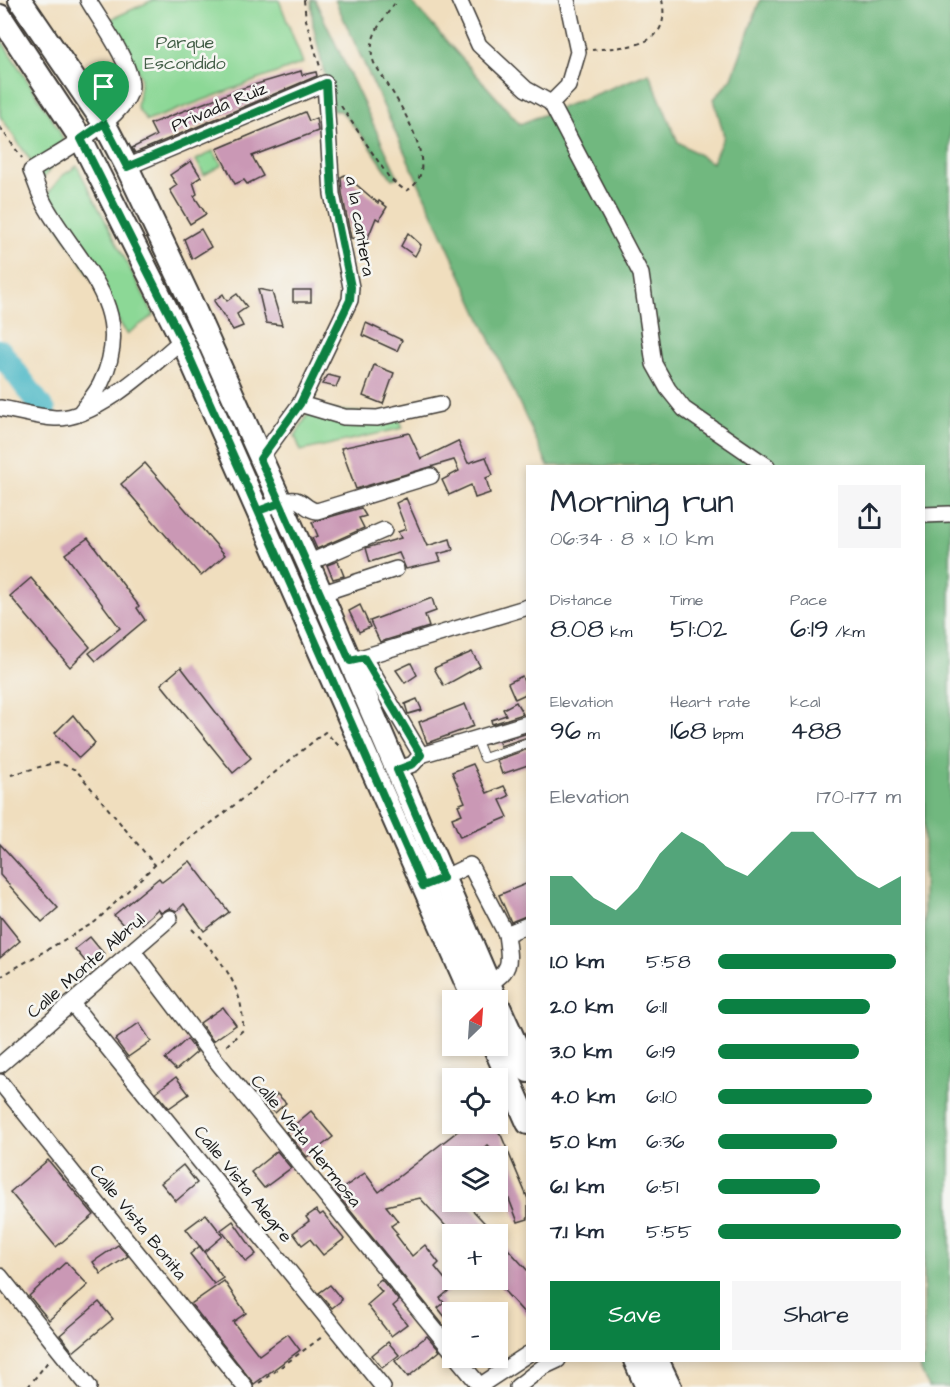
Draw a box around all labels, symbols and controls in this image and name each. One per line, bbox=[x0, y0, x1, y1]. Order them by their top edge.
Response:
park label: Parque Escondido bbox=[144, 30, 226, 76]
pin bbox=[78, 61, 129, 123]
icon: arrive bbox=[87, 70, 120, 103]
street label: Privada Ruiz bbox=[167, 76, 271, 138]
street label: a la cantera bbox=[339, 174, 381, 278]
text: Morning run bbox=[550, 479, 734, 525]
button: share bbox=[838, 485, 901, 548]
text: 06:34 · 8 × 1.0 km bbox=[550, 525, 713, 553]
text: Distance bbox=[550, 589, 612, 611]
text: Time bbox=[670, 589, 704, 611]
text: Pace bbox=[790, 589, 827, 611]
text: 8.08 bbox=[550, 611, 604, 647]
text: 51:02 bbox=[670, 611, 727, 647]
text: 6:19 bbox=[790, 611, 829, 647]
text: km bbox=[604, 621, 632, 643]
text: /km bbox=[829, 621, 865, 643]
text: Elevation bbox=[550, 691, 613, 713]
text: Heart rate bbox=[670, 691, 750, 713]
text: kcal bbox=[790, 691, 821, 713]
text: 96 bbox=[550, 713, 581, 749]
text: 168 bbox=[670, 713, 707, 749]
text: 488 bbox=[790, 713, 841, 749]
text: m bbox=[581, 723, 600, 745]
text: bpm bbox=[707, 723, 743, 745]
text: Elevation bbox=[550, 783, 629, 811]
text: 170–177 m bbox=[817, 783, 901, 811]
street label: Calle Monte Albrul bbox=[22, 908, 151, 1024]
text: 1.0 km bbox=[550, 948, 604, 976]
text: 5:58 bbox=[646, 948, 691, 976]
north arrow bbox=[442, 990, 508, 1056]
map controls bbox=[442, 990, 508, 1368]
text: 2.0 km bbox=[550, 993, 613, 1021]
text: 6:11 bbox=[646, 993, 667, 1021]
text: 3.0 km bbox=[550, 1038, 611, 1066]
text: 6:19 bbox=[646, 1038, 676, 1066]
button: locate bbox=[442, 1068, 508, 1134]
street label: Calle Vista Hermosa bbox=[245, 1069, 367, 1213]
text: 4.0 km bbox=[550, 1083, 615, 1111]
text: 6:10 bbox=[646, 1083, 677, 1111]
street label: Calle Vista Alegre bbox=[187, 1120, 298, 1249]
text: 5.0 km bbox=[550, 1128, 615, 1156]
text: 6:36 bbox=[646, 1128, 685, 1156]
button: layers bbox=[442, 1146, 508, 1212]
street label: Calle Vista Bonita bbox=[84, 1159, 192, 1285]
text: 6.1 km bbox=[550, 1173, 604, 1201]
text: 6:51 bbox=[646, 1173, 679, 1201]
text: 7.1 km bbox=[550, 1218, 604, 1246]
text: 5:55 bbox=[646, 1218, 692, 1246]
button: + bbox=[442, 1224, 508, 1290]
button: Save bbox=[550, 1281, 720, 1350]
button: Share bbox=[732, 1281, 901, 1350]
button: − bbox=[442, 1302, 508, 1368]

